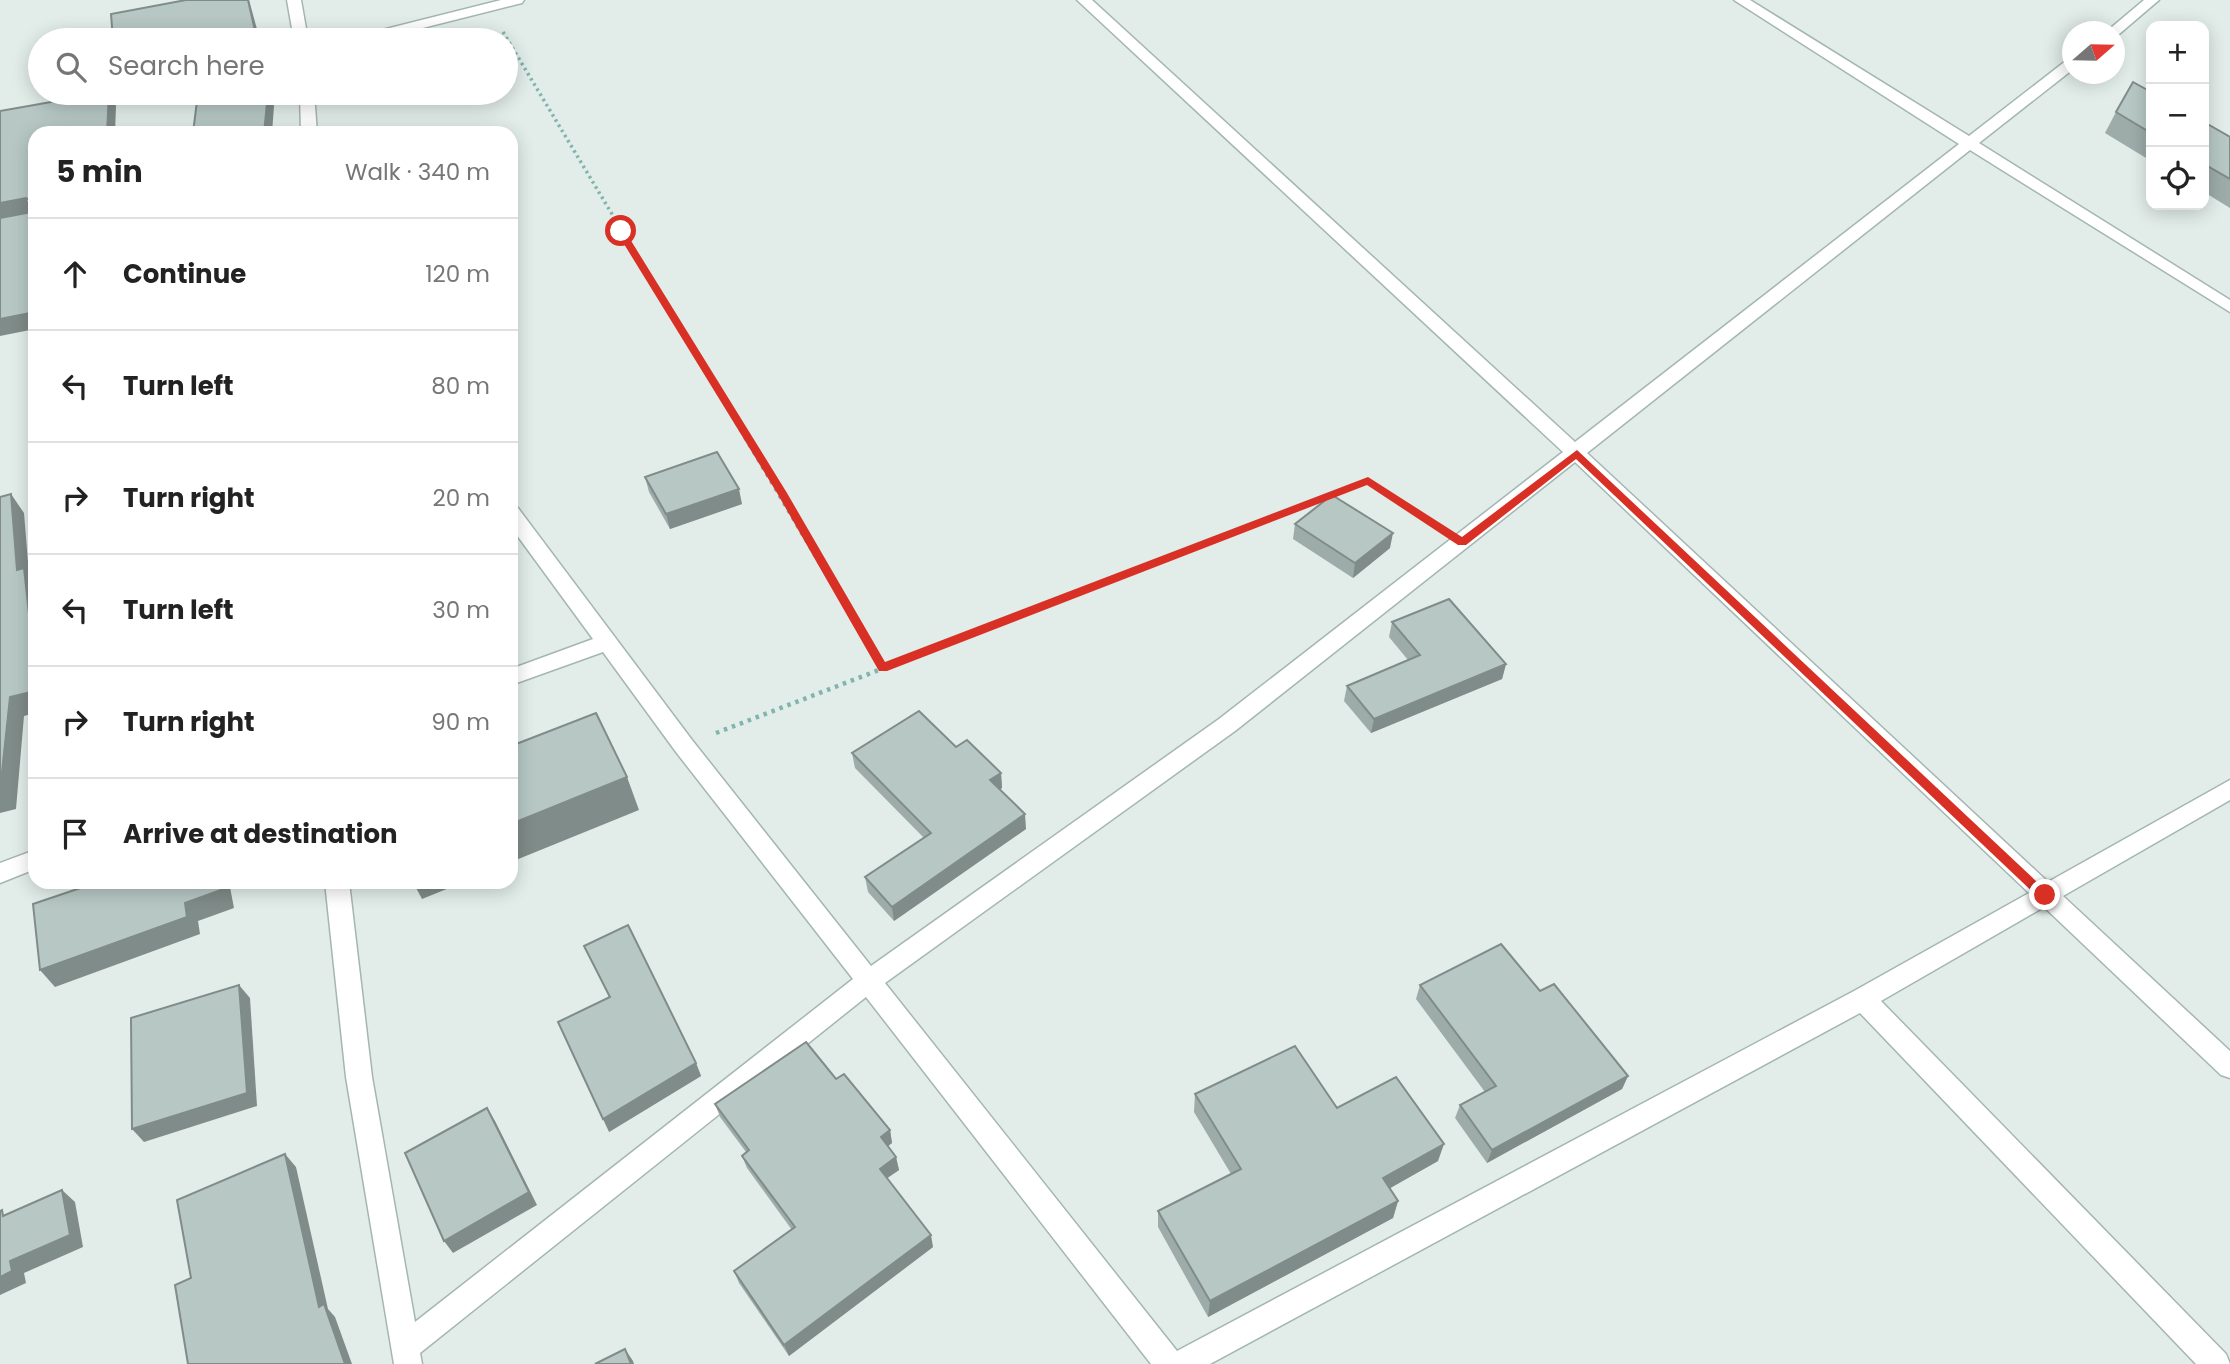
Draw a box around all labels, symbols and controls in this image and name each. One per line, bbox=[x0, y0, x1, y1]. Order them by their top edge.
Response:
north arrow bbox=[2062, 21, 2125, 84]
map controls bbox=[2146, 21, 2209, 210]
button: + bbox=[2146, 21, 2209, 84]
search box bbox=[28, 28, 518, 105]
icon: search bbox=[52, 48, 90, 86]
text: Search here bbox=[108, 48, 265, 84]
button: − bbox=[2146, 84, 2209, 147]
button: locate bbox=[2146, 147, 2209, 210]
text: 5 min bbox=[56, 150, 143, 193]
text: Walk · 340 m bbox=[345, 156, 490, 188]
route start bbox=[605, 215, 636, 246]
icon: ahead bbox=[56, 255, 94, 293]
text: Continue bbox=[123, 256, 246, 292]
text: 120 m bbox=[425, 258, 490, 290]
icon: left bbox=[56, 367, 94, 405]
text: Turn left bbox=[123, 368, 234, 404]
text: 80 m bbox=[431, 370, 490, 402]
icon: right bbox=[56, 479, 94, 517]
text: Turn right bbox=[123, 480, 255, 516]
text: 20 m bbox=[432, 482, 490, 514]
icon: left bbox=[56, 591, 94, 629]
text: Turn left bbox=[123, 592, 234, 628]
text: 30 m bbox=[432, 594, 490, 626]
icon: right bbox=[56, 703, 94, 741]
text: Turn right bbox=[123, 704, 255, 740]
text: 90 m bbox=[431, 706, 490, 738]
icon: arrive bbox=[56, 815, 94, 853]
text: Arrive at destination bbox=[123, 816, 398, 852]
route end bbox=[2029, 879, 2060, 910]

